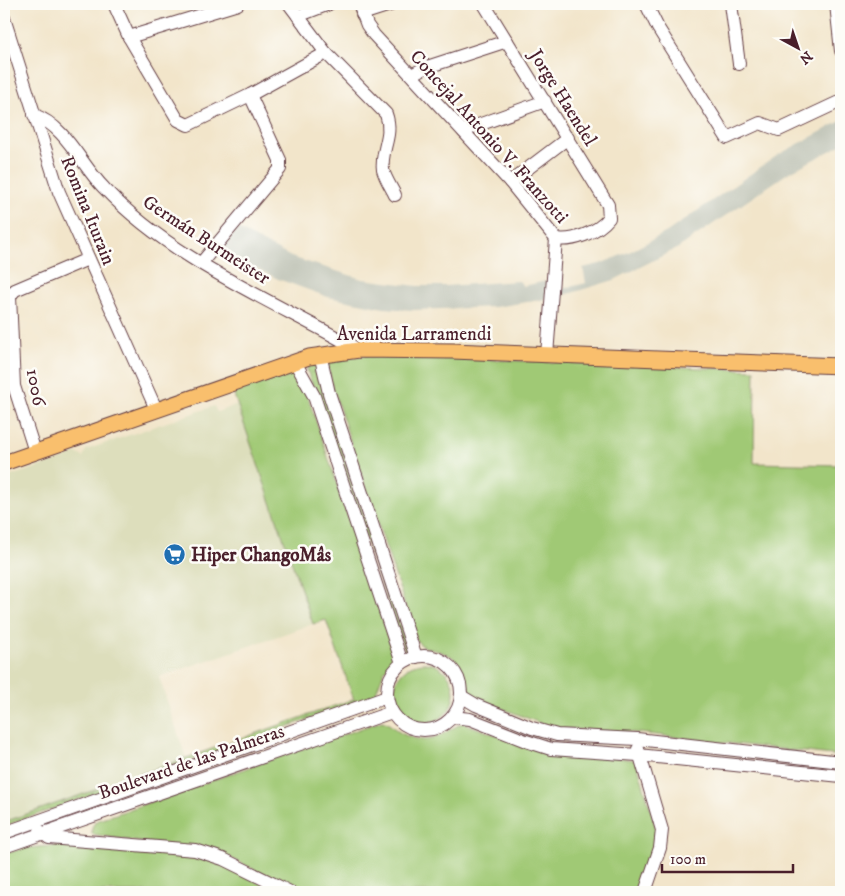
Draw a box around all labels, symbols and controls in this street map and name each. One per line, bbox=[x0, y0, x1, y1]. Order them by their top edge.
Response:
north arrow bbox=[772, 22, 822, 72]
street label: Jorge Haendel bbox=[523, 44, 602, 151]
street label: Concejal Antonio V. Franzotti bbox=[405, 45, 573, 229]
text: N bbox=[795, 47, 816, 68]
street label: Romina Iturain bbox=[55, 153, 120, 269]
street label: Germán Burmeister bbox=[138, 191, 274, 290]
street label: Avenida Larramendi bbox=[337, 323, 491, 346]
street label: 1006 bbox=[21, 367, 51, 409]
supermarket icon: Hiper ChangoMâs bbox=[163, 542, 187, 566]
place label: Hiper ChangoMâs bbox=[191, 544, 332, 567]
street label: Boulevard de las Palmeras bbox=[96, 720, 287, 805]
scale bar bbox=[662, 841, 794, 873]
text: 100 m bbox=[670, 850, 706, 869]

